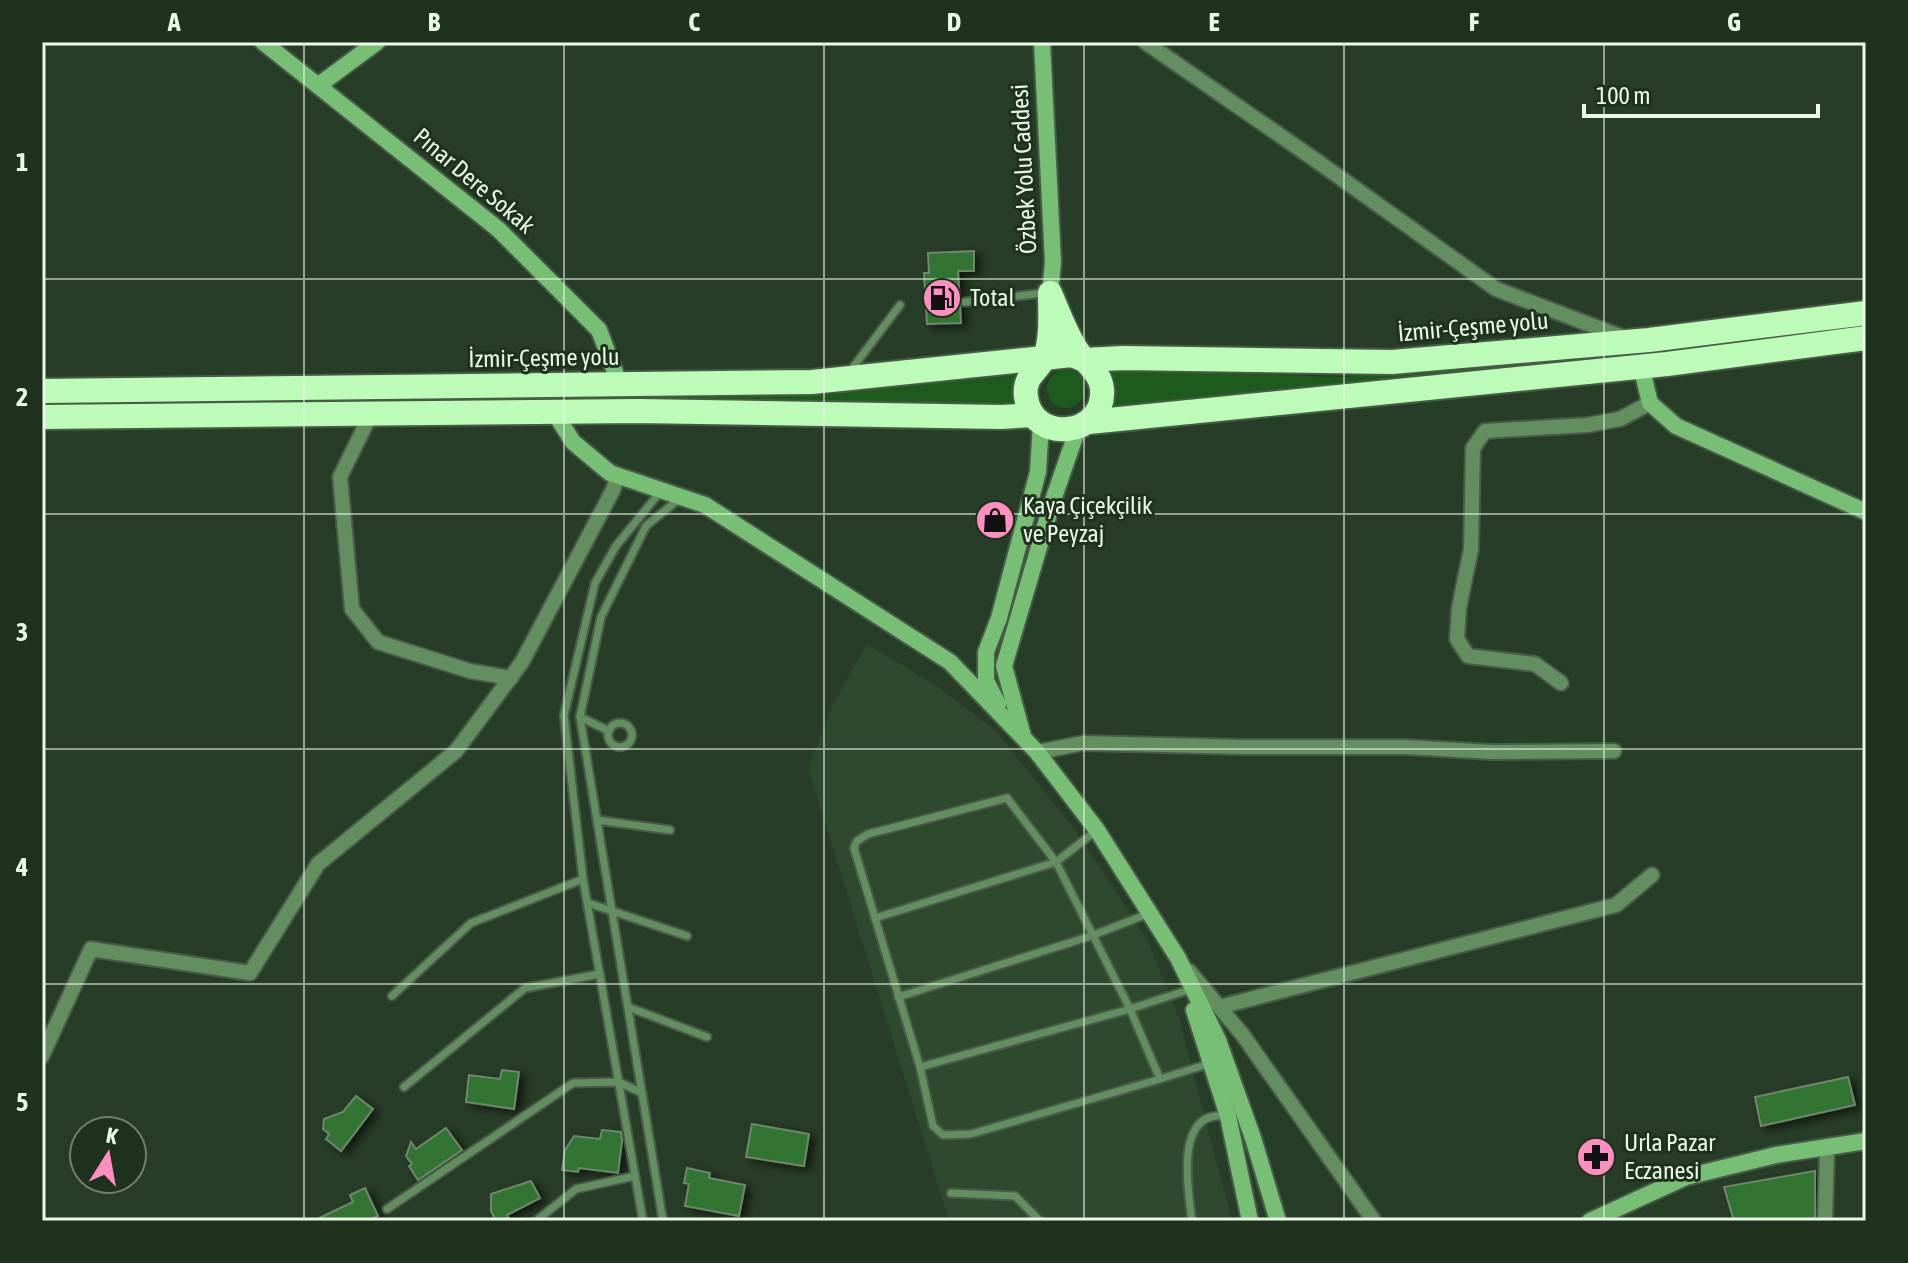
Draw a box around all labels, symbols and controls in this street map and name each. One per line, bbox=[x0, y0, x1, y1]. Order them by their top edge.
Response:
text: A bbox=[167, 7, 181, 37]
text: B bbox=[428, 7, 441, 37]
text: C bbox=[688, 7, 700, 37]
text: D bbox=[947, 7, 961, 37]
text: E bbox=[1208, 7, 1220, 37]
text: F bbox=[1469, 7, 1480, 37]
text: G bbox=[1727, 7, 1741, 37]
scale bar bbox=[1584, 68, 1818, 118]
text: 100 m bbox=[1596, 82, 1650, 109]
street label: Özbek Yolu Caddesi bbox=[1006, 83, 1041, 255]
street label: Pınar Dere Sokak bbox=[408, 122, 540, 239]
text: 1 bbox=[16, 147, 28, 177]
fuel station icon: Total bbox=[921, 277, 963, 319]
place label: Total bbox=[970, 284, 1015, 311]
street label: İzmir-Çeşme yolu bbox=[1396, 306, 1549, 347]
street label: İzmir-Çeşme yolu bbox=[468, 343, 620, 372]
text: 2 bbox=[16, 382, 28, 412]
place label: Kaya Çiçekçilik ve Peyzaj bbox=[1023, 492, 1153, 547]
shop icon: Kaya Çiçekçilik ve Peyzaj bbox=[974, 499, 1016, 541]
text: 3 bbox=[16, 617, 28, 647]
text: 4 bbox=[15, 852, 28, 882]
text: 5 bbox=[16, 1087, 28, 1117]
north arrow bbox=[68, 1115, 148, 1195]
text: K bbox=[104, 1122, 120, 1149]
place label: Urla Pazar Eczanesi bbox=[1624, 1129, 1716, 1184]
pharmacy icon: Urla Pazar Eczanesi bbox=[1575, 1136, 1617, 1178]

